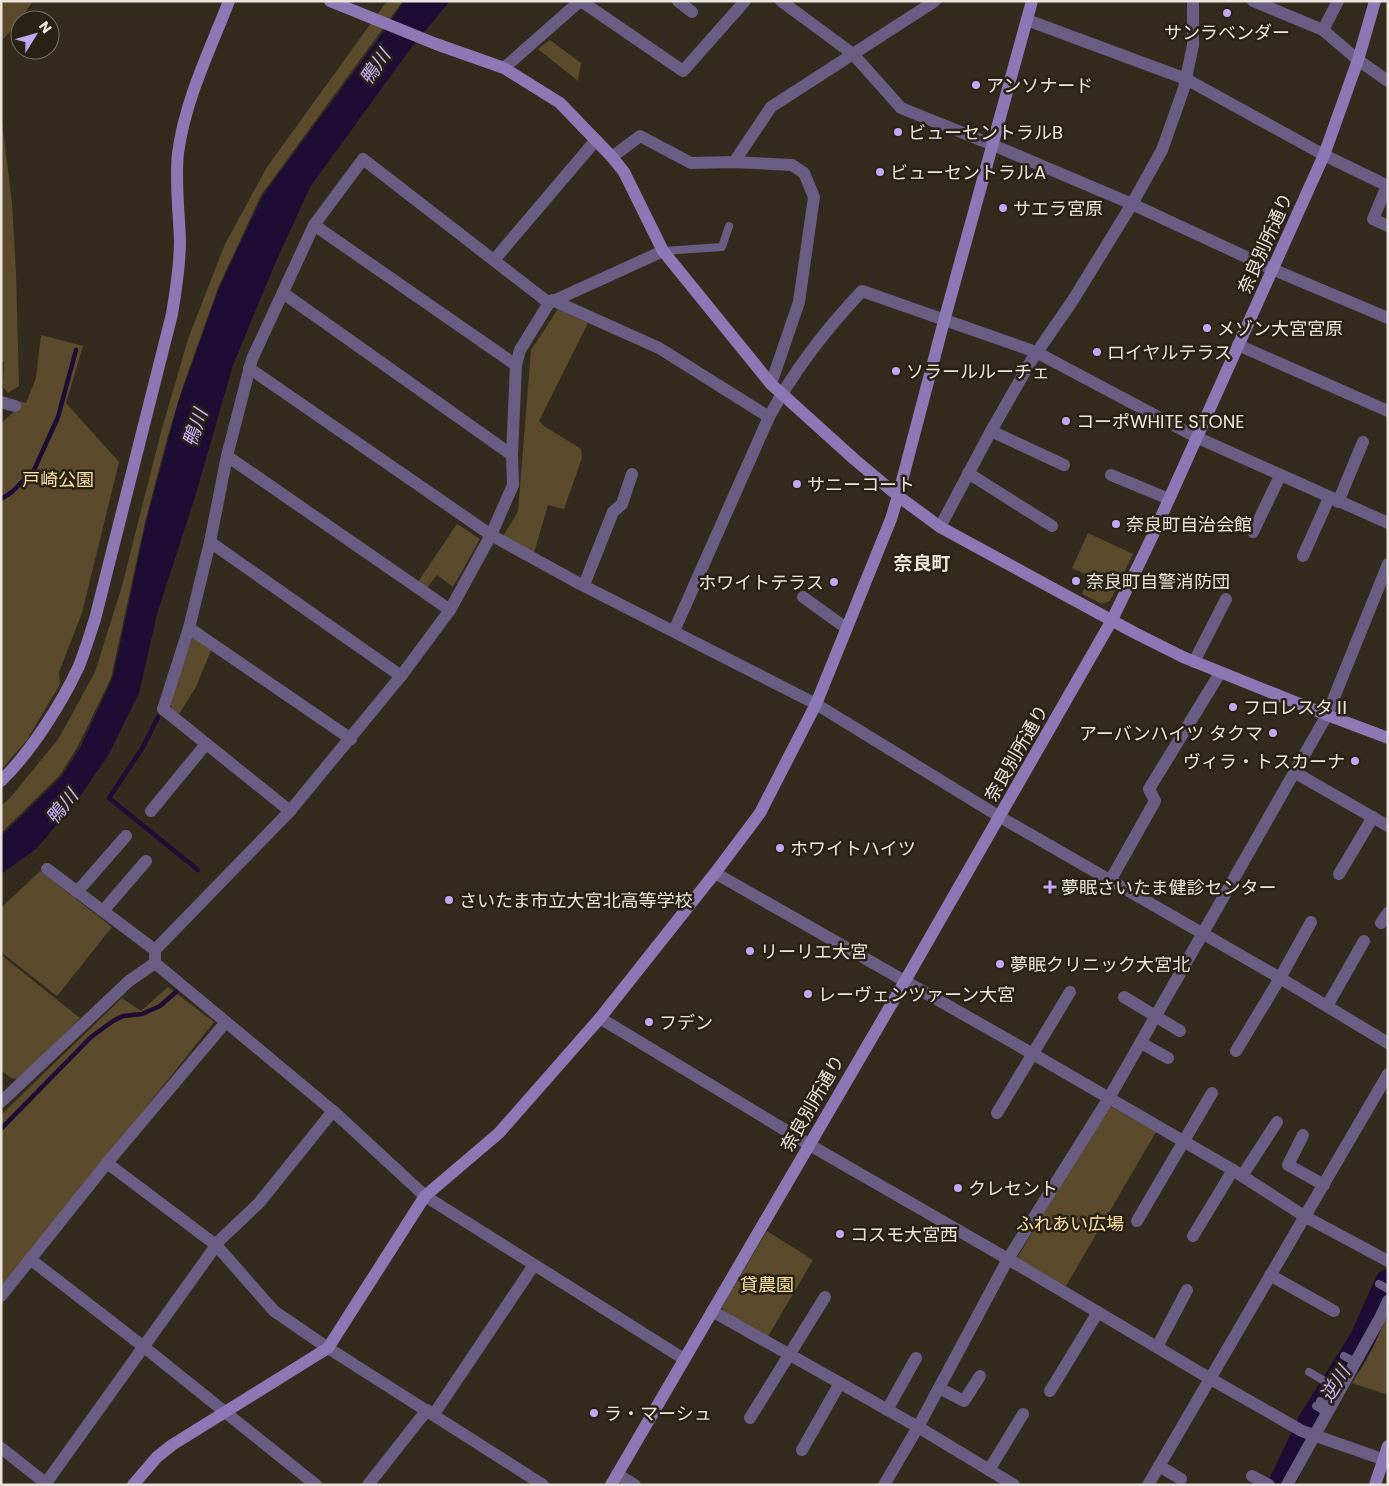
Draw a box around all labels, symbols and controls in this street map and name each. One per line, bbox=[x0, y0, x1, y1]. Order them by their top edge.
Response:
marker: サンラベンダー bbox=[1221, 7, 1233, 19]
north arrow bbox=[10, 10, 60, 60]
text: N bbox=[34, 17, 57, 37]
place label: サンラベンダー bbox=[1164, 20, 1290, 45]
water label: 鴨川 bbox=[353, 42, 398, 90]
place label: アンソナード bbox=[986, 73, 1093, 98]
marker: アンソナード bbox=[970, 79, 982, 91]
place label: ビューセントラルB bbox=[908, 120, 1063, 145]
marker: ビューセントラルB bbox=[892, 126, 904, 138]
place label: ビューセントラルA bbox=[890, 160, 1046, 185]
marker: ビューセントラルA bbox=[874, 166, 886, 178]
street label: 奈良別所通り bbox=[1232, 189, 1298, 297]
place label: サエラ宮原 bbox=[1013, 196, 1103, 221]
marker: サエラ宮原 bbox=[997, 202, 1009, 214]
place label: メゾン大宮宮原 bbox=[1217, 316, 1343, 341]
marker: メゾン大宮宮原 bbox=[1201, 322, 1213, 334]
place label: ロイヤルテラス bbox=[1107, 340, 1232, 365]
marker: ロイヤルテラス bbox=[1091, 346, 1103, 358]
place label: ソラールルーチェ bbox=[906, 359, 1050, 384]
marker: ソラールルーチェ bbox=[890, 365, 902, 377]
water label: 鴨川 bbox=[176, 404, 215, 450]
place label: コーポWHITE STONE bbox=[1076, 409, 1245, 434]
marker: コーポWHITE STONE bbox=[1060, 415, 1072, 427]
park label: 戸崎公園 bbox=[22, 467, 94, 492]
place label: サニーコート bbox=[807, 472, 915, 497]
marker: サニーコート bbox=[791, 478, 803, 490]
place label: 奈良町自治会館 bbox=[1126, 512, 1252, 537]
marker: 奈良町自治会館 bbox=[1110, 518, 1122, 530]
district label: 奈良町 bbox=[893, 550, 951, 577]
place label: 奈良町自警消防団 bbox=[1086, 569, 1230, 594]
place label: ホワイトテラス bbox=[698, 570, 824, 595]
marker: 奈良町自警消防団 bbox=[1070, 575, 1082, 587]
marker: ホワイトテラス bbox=[828, 576, 840, 588]
place label: フロレスタⅡ bbox=[1243, 695, 1351, 720]
street label: 奈良別所通り bbox=[978, 700, 1054, 806]
marker: フロレスタⅡ bbox=[1227, 701, 1239, 713]
place label: アーバンハイツ タクマ bbox=[1079, 721, 1263, 746]
marker: アーバンハイツ タクマ bbox=[1267, 727, 1279, 739]
place label: ヴィラ・トスカーナ bbox=[1183, 749, 1345, 774]
marker: ヴィラ・トスカーナ bbox=[1349, 755, 1361, 767]
water label: 鴨川 bbox=[40, 782, 86, 830]
place label: ホワイトハイツ bbox=[790, 836, 916, 861]
marker: ホワイトハイツ bbox=[774, 842, 786, 854]
place label: 夢眠さいたま健診センター bbox=[1061, 875, 1276, 900]
marker: 夢眠さいたま健診センター bbox=[1043, 880, 1057, 894]
place label: さいたま市立大宮北高等学校 bbox=[459, 888, 692, 913]
marker: さいたま市立大宮北高等学校 bbox=[443, 894, 455, 906]
place label: リーリエ大宮 bbox=[760, 939, 868, 964]
marker: リーリエ大宮 bbox=[744, 945, 756, 957]
place label: 夢眠クリニック大宮北 bbox=[1010, 952, 1190, 977]
marker: 夢眠クリニック大宮北 bbox=[994, 958, 1006, 970]
place label: レーヴェンツァーン大宮 bbox=[818, 982, 1015, 1007]
marker: レーヴェンツァーン大宮 bbox=[802, 988, 814, 1000]
place label: フデン bbox=[659, 1010, 713, 1035]
marker: フデン bbox=[643, 1016, 655, 1028]
street label: 奈良別所通り bbox=[774, 1050, 850, 1156]
place label: クレセント bbox=[968, 1176, 1058, 1201]
marker: クレセント bbox=[952, 1182, 964, 1194]
park label: ふれあい広場 bbox=[1016, 1211, 1124, 1236]
place label: コスモ大宮西 bbox=[850, 1222, 958, 1247]
marker: コスモ大宮西 bbox=[834, 1228, 846, 1240]
park label: 貸農園 bbox=[740, 1272, 794, 1297]
water label: 逆川 bbox=[1313, 1359, 1358, 1407]
place label: ラ・マーシュ bbox=[604, 1401, 712, 1426]
marker: ラ・マーシュ bbox=[588, 1407, 600, 1419]

